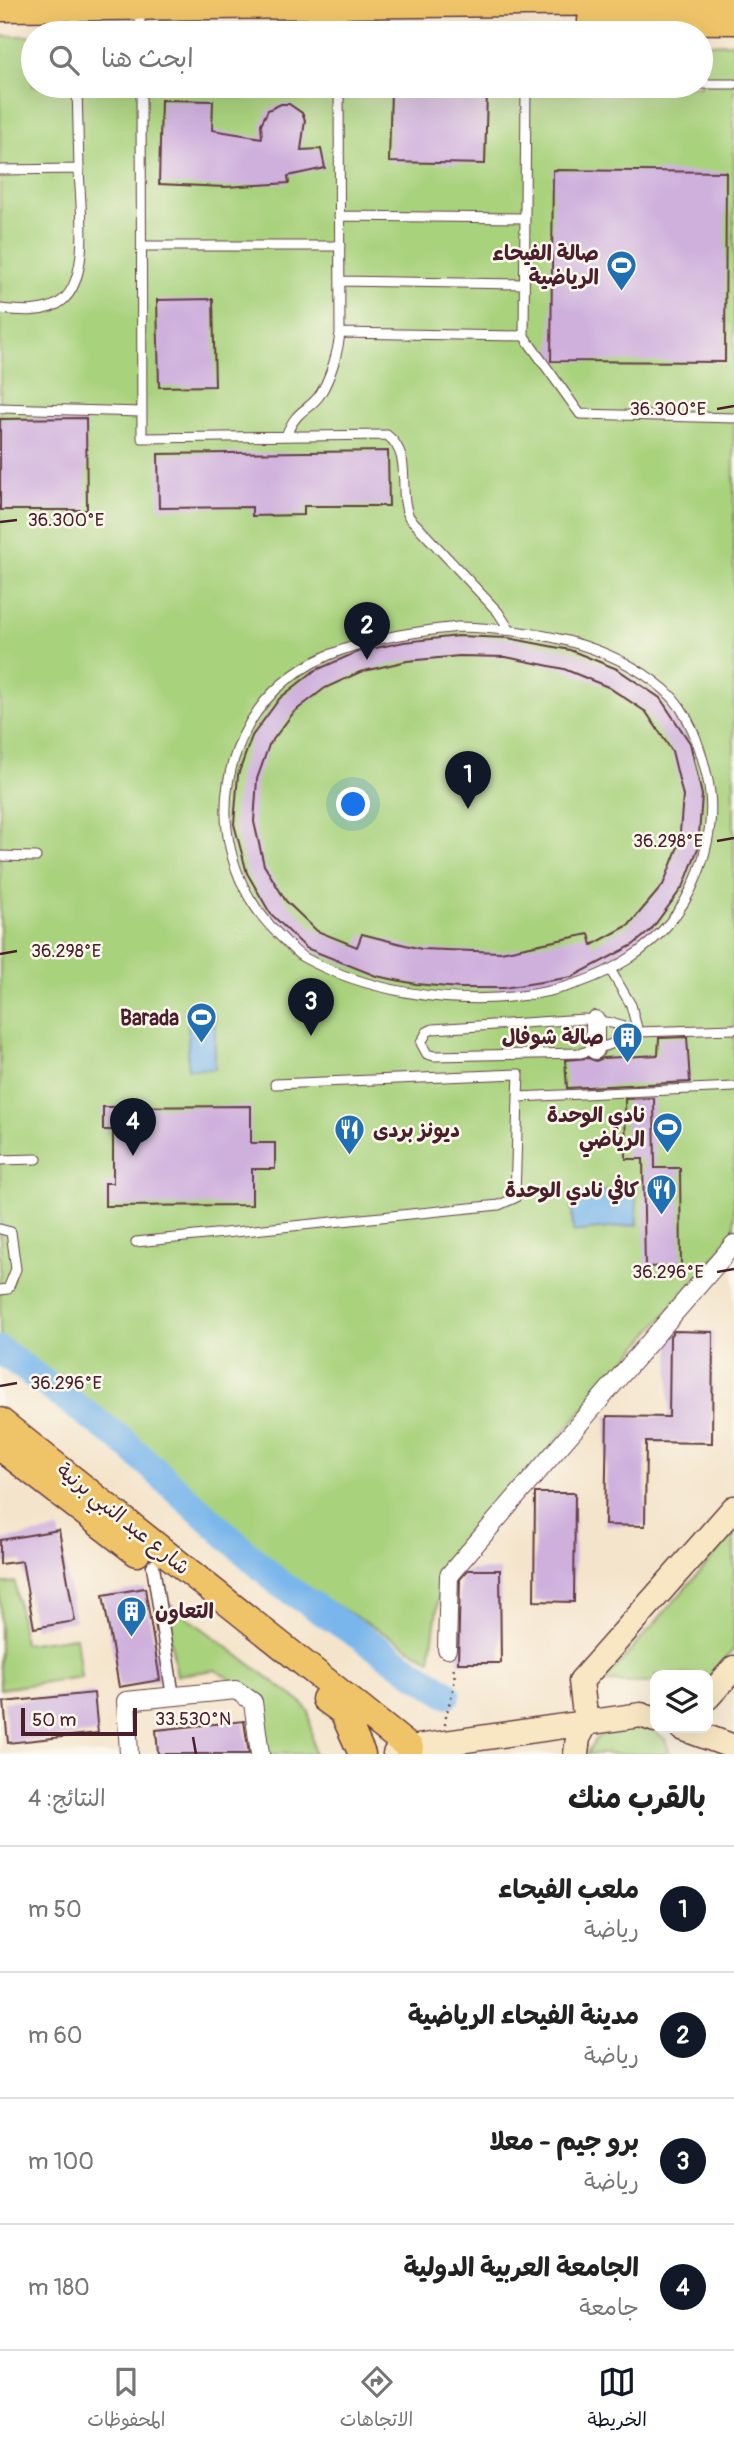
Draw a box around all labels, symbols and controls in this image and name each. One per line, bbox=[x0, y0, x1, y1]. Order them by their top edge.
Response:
search box bbox=[21, 21, 713, 98]
icon: search bbox=[45, 41, 83, 79]
text: ابحث هنا bbox=[101, 43, 194, 75]
place label: صالة الفيحاء الرياضية bbox=[492, 240, 599, 291]
sports icon: صالة الفيحاء الرياضية bbox=[605, 248, 639, 292]
text: 36.300°E bbox=[630, 398, 706, 421]
text: 36.300°E bbox=[28, 509, 104, 532]
pin: 2 bbox=[344, 602, 390, 660]
pin: 1 bbox=[445, 751, 491, 809]
your location bbox=[336, 787, 370, 821]
text: 36.298°E bbox=[633, 830, 703, 853]
text: 36.298°E bbox=[31, 940, 101, 963]
pin: 3 bbox=[288, 978, 334, 1036]
sports icon: Barada bbox=[185, 1001, 219, 1045]
place label: Barada bbox=[120, 1005, 179, 1032]
building icon: صالة شوفال bbox=[610, 1020, 644, 1064]
place label: صالة شوفال bbox=[502, 1024, 604, 1051]
pin: 4 bbox=[110, 1098, 156, 1156]
place label: نادي الوحدة الرياضي bbox=[547, 1102, 645, 1158]
sports icon: نادي الوحدة الرياضي bbox=[651, 1110, 685, 1154]
restaurant icon: ديونز بردى bbox=[333, 1113, 367, 1157]
place label: ديونز بردى bbox=[373, 1117, 460, 1144]
restaurant icon: كافي نادي الوحدة bbox=[645, 1173, 679, 1217]
place label: كافي نادي الوحدة bbox=[505, 1174, 640, 1206]
text: 36.296°E bbox=[632, 1261, 704, 1284]
text: 36.296°E bbox=[30, 1372, 102, 1395]
street label: شارع عبد النبي برنية bbox=[48, 1457, 195, 1585]
building icon: التعاون bbox=[115, 1594, 149, 1638]
place label: التعاون bbox=[155, 1598, 214, 1625]
map controls bbox=[650, 1670, 713, 1733]
button: layers bbox=[650, 1670, 713, 1733]
scale bar bbox=[21, 1705, 136, 1737]
text: 50 m bbox=[32, 1708, 76, 1732]
text: 33.530°N bbox=[155, 1708, 231, 1731]
text: بالقرب منك bbox=[568, 1780, 706, 1817]
text: النتائج: 4 bbox=[28, 1784, 106, 1813]
text: ملعب الفيحاء bbox=[498, 1874, 639, 1906]
text: 50 m bbox=[28, 1895, 82, 1924]
text: 1 bbox=[679, 1895, 688, 1924]
text: رياضة bbox=[584, 1915, 639, 1944]
text: مدينة الفيحاء الرياضية bbox=[408, 2000, 639, 2032]
text: 60 m bbox=[28, 2021, 83, 2050]
text: 2 bbox=[677, 2021, 689, 2050]
text: رياضة bbox=[584, 2041, 639, 2070]
text: برو جيم - معلا bbox=[490, 2126, 639, 2158]
text: 100 m bbox=[28, 2147, 94, 2176]
text: 3 bbox=[677, 2147, 689, 2176]
text: رياضة bbox=[584, 2167, 639, 2196]
text: الجامعة العربية الدولية bbox=[404, 2252, 639, 2284]
text: 180 m bbox=[28, 2273, 90, 2302]
text: 4 bbox=[676, 2273, 690, 2302]
text: جامعة bbox=[579, 2293, 639, 2322]
tab: المحفوظات bbox=[87, 2363, 165, 2436]
tab: الاتجاهات bbox=[340, 2363, 413, 2436]
tab: الخريطة bbox=[588, 2363, 647, 2436]

